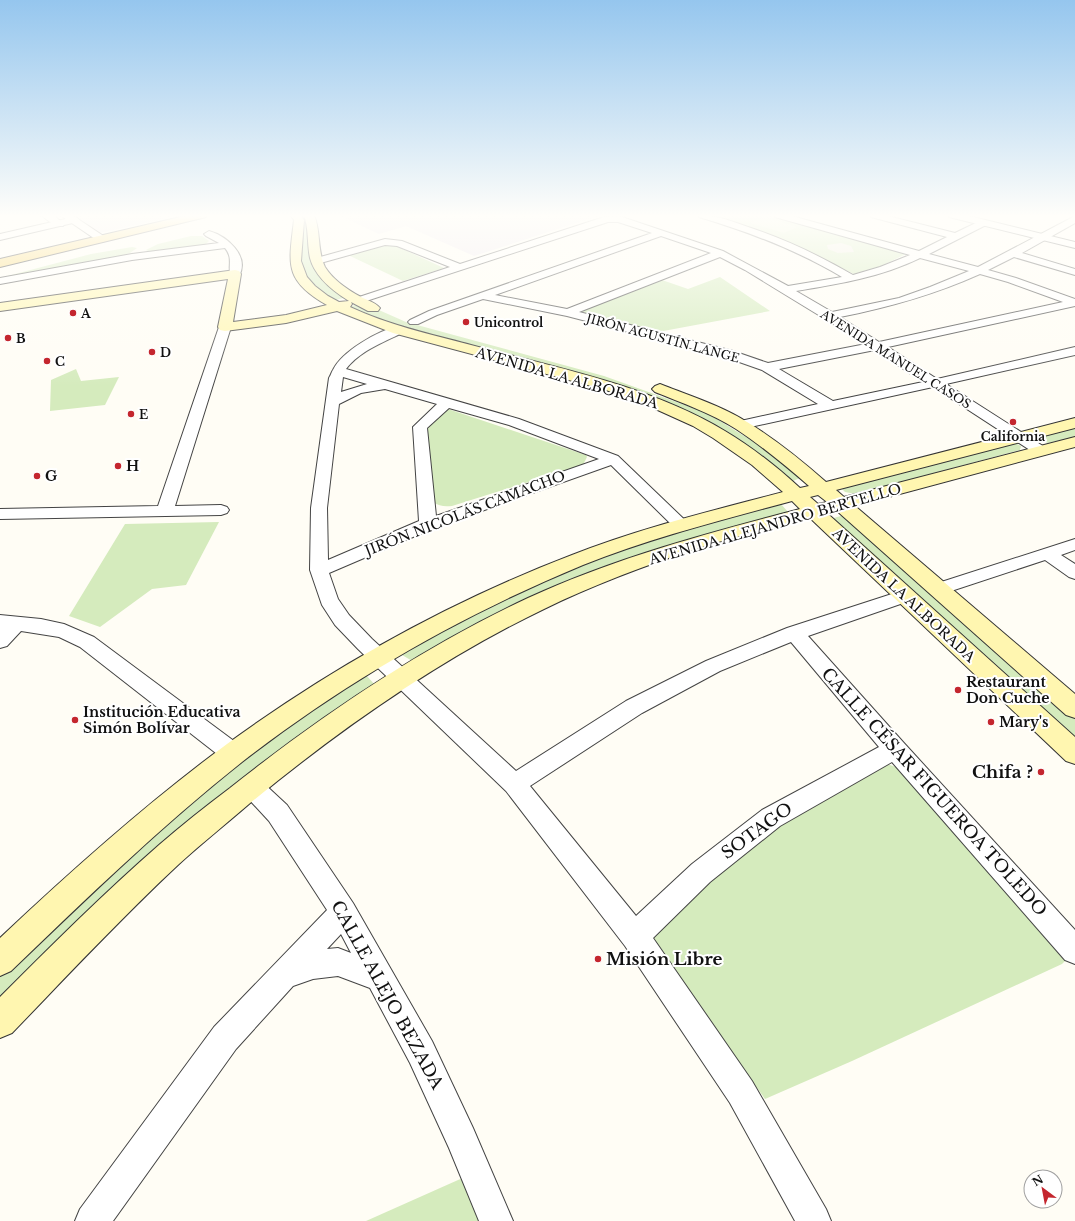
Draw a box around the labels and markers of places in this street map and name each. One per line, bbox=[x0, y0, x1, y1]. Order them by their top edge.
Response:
place label: A bbox=[80, 306, 92, 321]
marker: A bbox=[68, 308, 78, 318]
place label: Unicontrol bbox=[474, 315, 544, 330]
marker: Unicontrol bbox=[461, 317, 471, 327]
place label: B bbox=[16, 331, 26, 346]
marker: B bbox=[3, 333, 13, 343]
place label: D bbox=[160, 345, 171, 360]
marker: D bbox=[147, 347, 157, 357]
place label: C bbox=[55, 354, 65, 369]
marker: C bbox=[42, 356, 52, 366]
place label: E bbox=[139, 407, 148, 422]
marker: E bbox=[126, 409, 136, 419]
marker: California bbox=[1008, 417, 1018, 427]
place label: California bbox=[981, 429, 1045, 444]
place label: H bbox=[126, 457, 139, 475]
marker: H bbox=[113, 461, 123, 471]
place label: G bbox=[45, 467, 58, 485]
marker: G bbox=[32, 471, 42, 481]
place label: Restaurant Don Cuche bbox=[966, 673, 1050, 707]
marker: Restaurant Don Cuche bbox=[953, 685, 963, 695]
place label: Institución Educativa Simón Bolívar bbox=[83, 703, 241, 737]
place label: Mary's bbox=[999, 713, 1049, 731]
marker: Institución Educativa Simón Bolívar bbox=[70, 715, 80, 725]
marker: Mary's bbox=[986, 717, 996, 727]
place label: Chifa ? bbox=[972, 762, 1033, 783]
marker: Chifa ? bbox=[1036, 767, 1046, 777]
place label: Misión Libre bbox=[606, 949, 723, 970]
marker: Misión Libre bbox=[593, 954, 603, 964]

